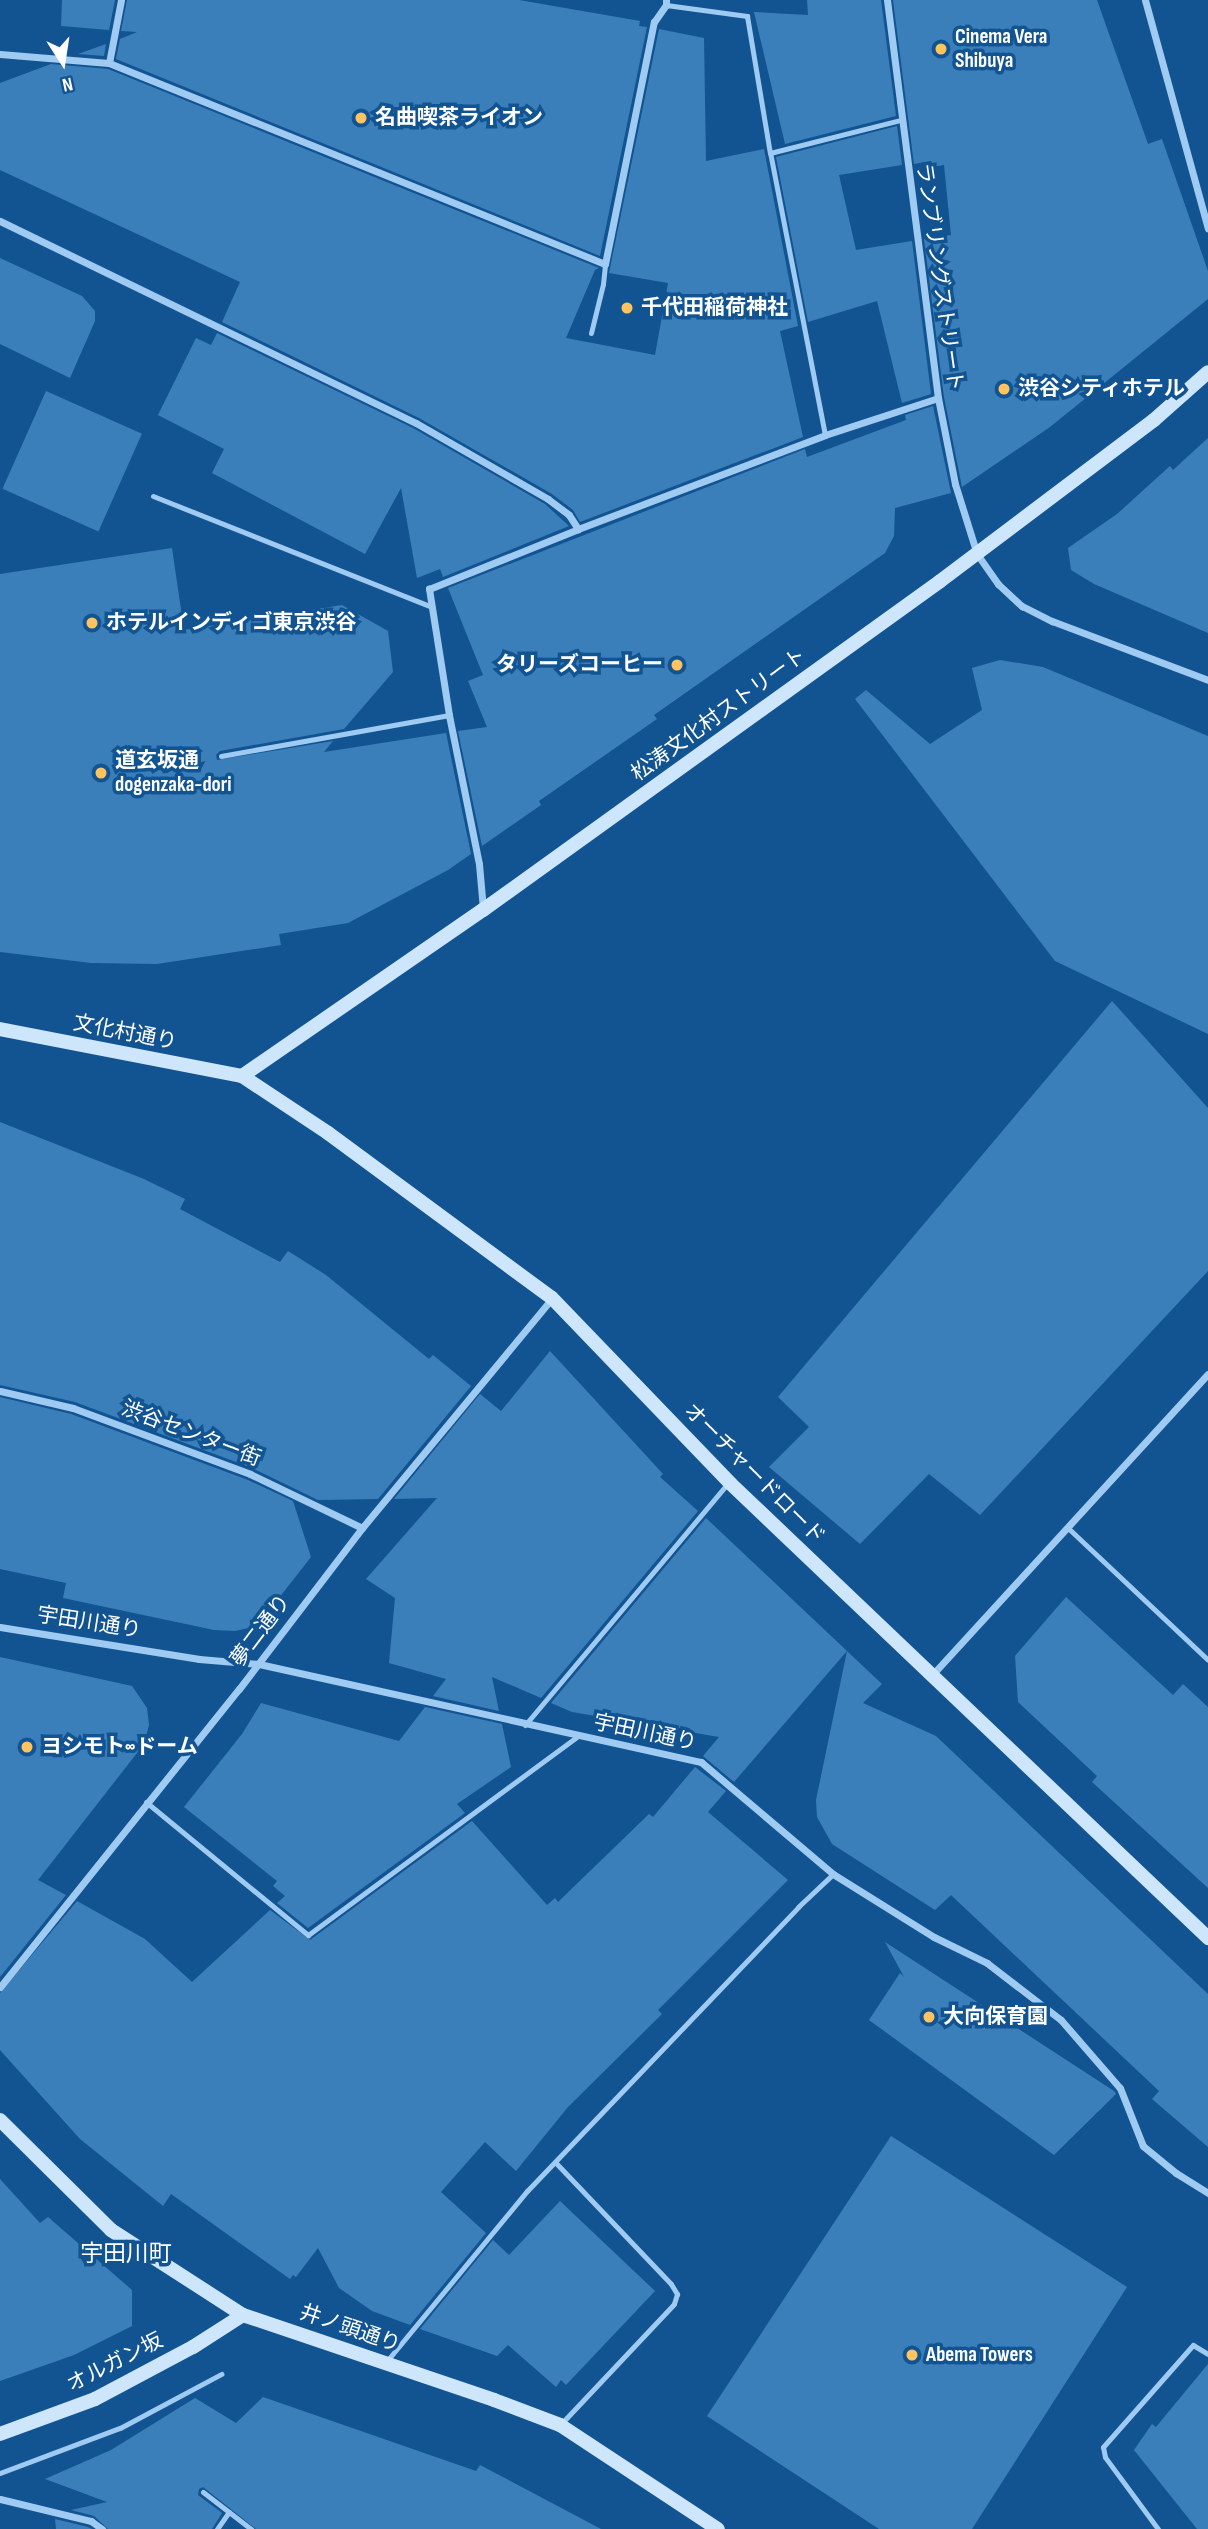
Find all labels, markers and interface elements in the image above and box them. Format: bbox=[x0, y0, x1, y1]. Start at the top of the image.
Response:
place label: Cinema Vera Shibuya bbox=[955, 24, 1047, 74]
north arrow bbox=[28, 28, 98, 98]
marker: Cinema Vera Shibuya bbox=[933, 41, 949, 57]
text: N bbox=[60, 72, 75, 96]
place label: 名曲喫茶ライオン bbox=[375, 105, 543, 131]
marker: 名曲喫茶ライオン bbox=[353, 110, 369, 126]
street label: ランブリングストリート bbox=[910, 161, 968, 393]
place label: 千代田稲荷神社 bbox=[641, 295, 788, 321]
marker: 千代田稲荷神社 bbox=[619, 300, 635, 316]
place label: 渋谷シティホテル bbox=[1018, 376, 1186, 402]
marker: 渋谷シティホテル bbox=[996, 381, 1012, 397]
place label: ホテルインディゴ東京渋谷 bbox=[106, 610, 358, 636]
marker: ホテルインディゴ東京渋谷 bbox=[84, 615, 100, 631]
street label: 松涛文化村ストリート bbox=[627, 643, 811, 787]
place label: タリーズコーヒー bbox=[495, 652, 663, 678]
marker: タリーズコーヒー bbox=[669, 657, 685, 673]
place label: 道玄坂通 dogenzaka-dori bbox=[115, 748, 231, 798]
marker: 道玄坂通 dogenzaka-dori bbox=[93, 765, 109, 781]
street label: 文化村通り bbox=[71, 1011, 179, 1055]
street label: 渋谷センター街 bbox=[118, 1396, 264, 1472]
street label: オーチャードロード bbox=[678, 1398, 830, 1550]
street label: 夢二通り bbox=[226, 1590, 296, 1672]
street label: 宇田川通り bbox=[35, 1602, 143, 1644]
street label: 宇田川通り bbox=[591, 1710, 699, 1756]
place label: ヨシモト∞ドーム bbox=[41, 1734, 198, 1760]
marker: ヨシモト∞ドーム bbox=[19, 1739, 35, 1755]
place label: 大向保育園 bbox=[943, 2004, 1048, 2030]
marker: 大向保育園 bbox=[921, 2009, 937, 2025]
district label: 宇田川町 bbox=[80, 2240, 172, 2268]
street label: 井ノ頭通り bbox=[296, 2300, 404, 2358]
street label: オルガン坂 bbox=[63, 2328, 167, 2398]
place label: Abema Towers bbox=[926, 2342, 1033, 2368]
marker: Abema Towers bbox=[904, 2347, 920, 2363]

